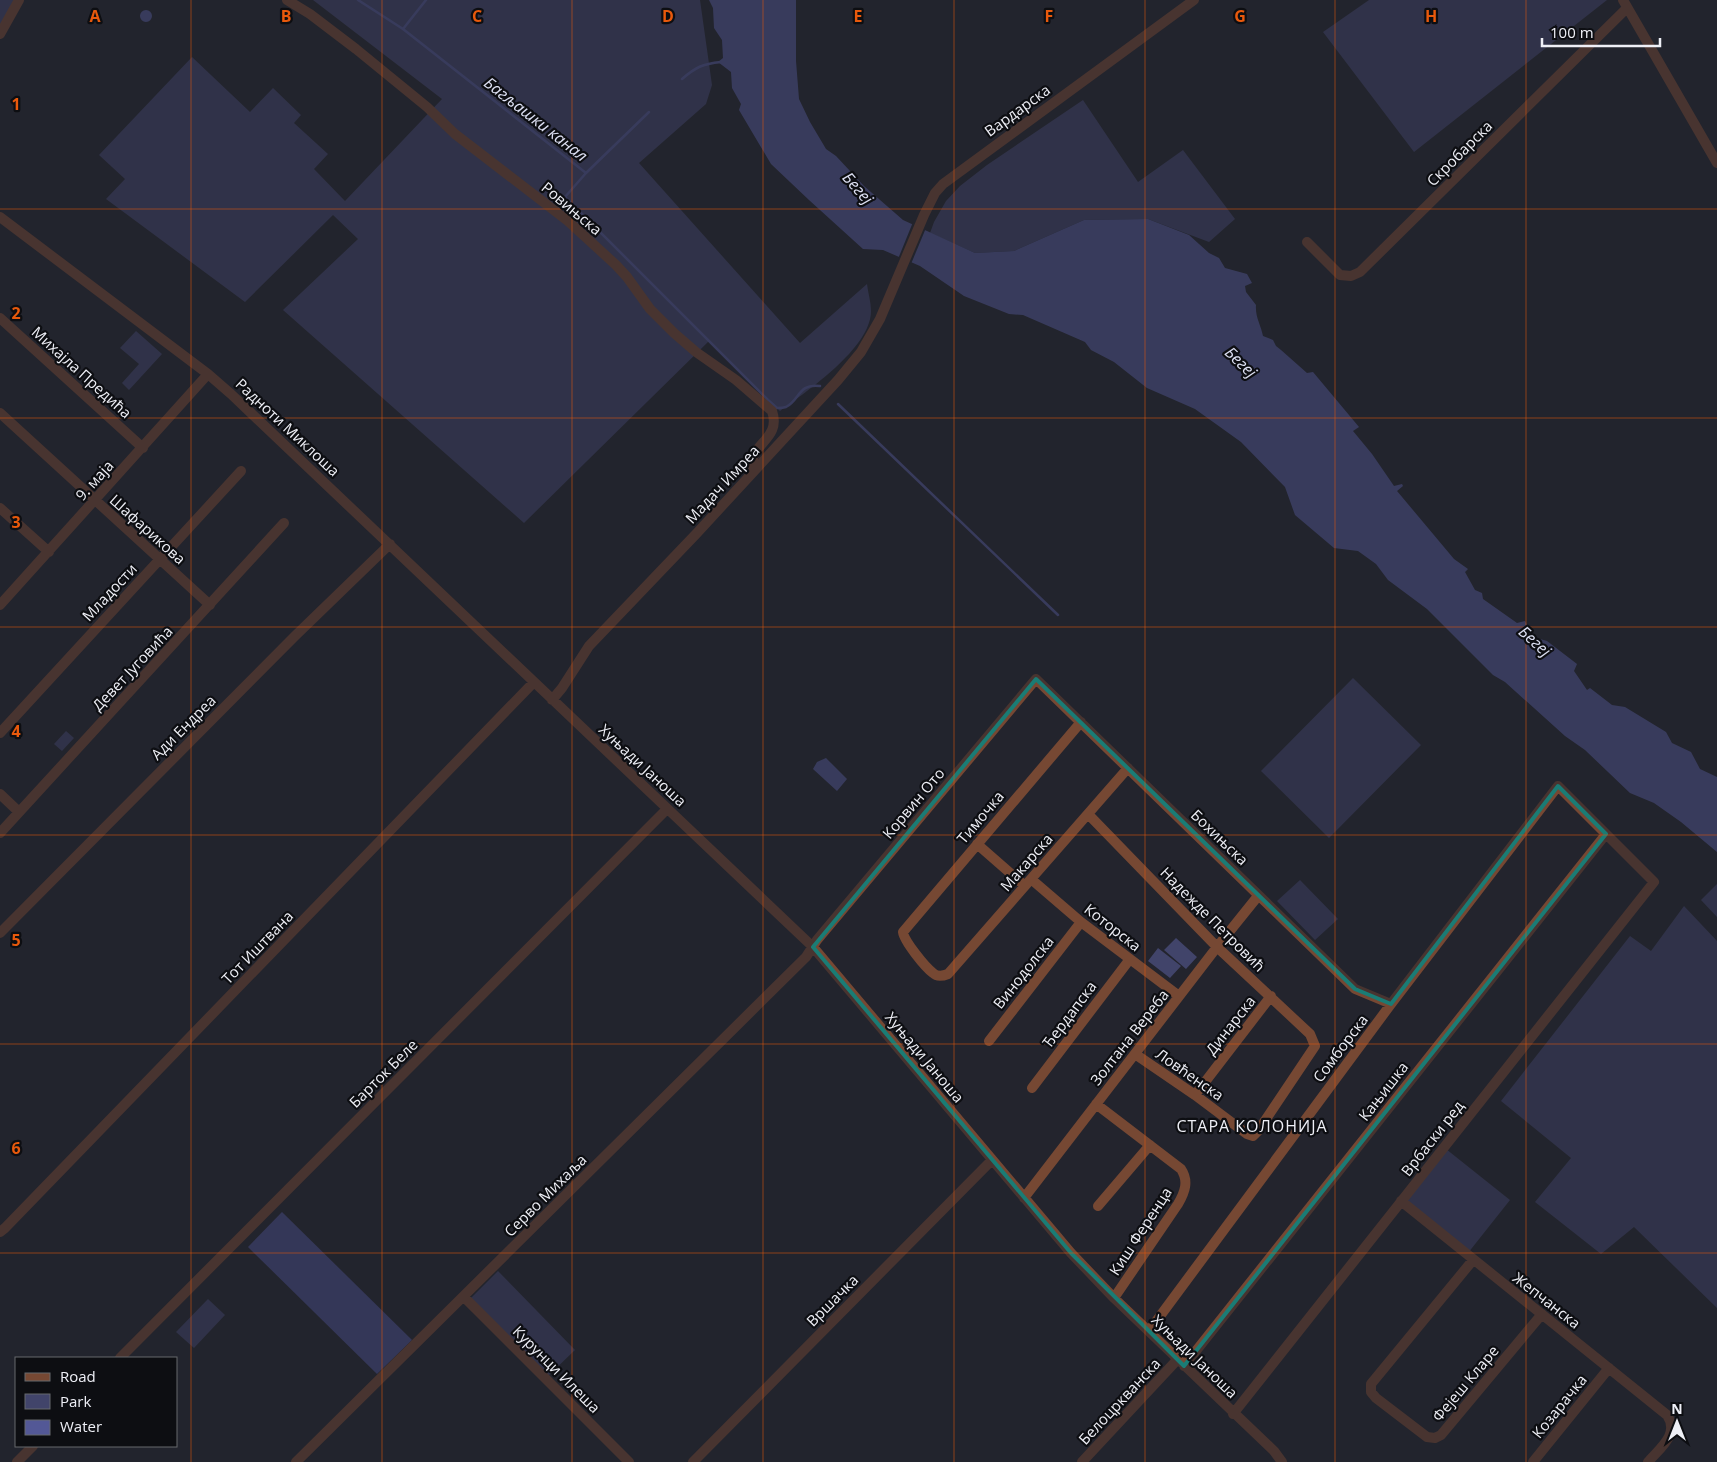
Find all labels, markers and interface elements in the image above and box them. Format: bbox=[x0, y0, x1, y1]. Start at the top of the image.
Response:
text: A bbox=[89, 5, 101, 27]
text: B bbox=[281, 5, 291, 27]
text: C bbox=[472, 5, 482, 27]
text: D bbox=[662, 5, 674, 27]
text: E bbox=[854, 5, 863, 27]
text: F bbox=[1045, 5, 1053, 27]
text: G bbox=[1234, 5, 1246, 27]
text: H bbox=[1425, 5, 1437, 27]
scale bar bbox=[1542, 15, 1660, 47]
text: 100 m bbox=[1550, 22, 1594, 42]
water label: Багљашки канал bbox=[480, 72, 593, 167]
street label: Вардарска bbox=[980, 79, 1054, 141]
text: 1 bbox=[11, 93, 21, 115]
street label: Скробарска bbox=[1422, 116, 1496, 190]
water label: Бегеј bbox=[838, 167, 879, 210]
street label: Ровињска bbox=[538, 177, 606, 239]
text: 2 bbox=[11, 302, 21, 324]
street label: Михајла Предића bbox=[28, 322, 136, 422]
water label: Бегеј bbox=[1220, 341, 1262, 383]
street label: Радноти Миклоша bbox=[232, 374, 344, 480]
street label: Мадач Имреа bbox=[681, 441, 763, 527]
street label: 9. маја bbox=[71, 456, 117, 504]
street label: Шафарикова bbox=[106, 490, 190, 568]
text: 3 bbox=[11, 511, 21, 533]
street label: Младости bbox=[77, 559, 141, 625]
street label: Девет Југовића bbox=[87, 621, 177, 715]
water label: Бегеј bbox=[1514, 621, 1557, 662]
street label: Ади Ендреа bbox=[146, 690, 220, 764]
street label: Хуњади Јаноша bbox=[595, 719, 691, 811]
text: 4 bbox=[11, 720, 21, 742]
street label: Корвин Ото bbox=[877, 763, 949, 843]
street label: Тимочка bbox=[952, 786, 1008, 848]
street label: Бохињска bbox=[1187, 805, 1253, 869]
street label: Макарска bbox=[995, 829, 1057, 895]
street label: Надежде Петровић bbox=[1156, 862, 1270, 976]
street label: Которска bbox=[1081, 899, 1145, 955]
street label: Тот Иштвана bbox=[217, 906, 297, 988]
text: 5 bbox=[11, 929, 21, 951]
street label: Винодолска bbox=[988, 931, 1058, 1013]
street label: Ђердапска bbox=[1038, 977, 1100, 1051]
street label: Золтана Вереба bbox=[1085, 985, 1173, 1089]
street label: Динарска bbox=[1201, 991, 1259, 1059]
street label: Хуњади Јаноша bbox=[881, 1007, 969, 1107]
street label: Сомборска bbox=[1308, 1010, 1372, 1086]
street label: Барток Беле bbox=[344, 1034, 422, 1112]
street label: Ловћенска bbox=[1152, 1043, 1228, 1105]
street label: Кањишка bbox=[1354, 1057, 1412, 1125]
street label: Врбаски ред bbox=[1396, 1096, 1468, 1180]
district label: СТАРА КОЛОНИЈА bbox=[1176, 1115, 1328, 1137]
text: 6 bbox=[11, 1137, 21, 1159]
street label: Серво Михаља bbox=[499, 1149, 591, 1241]
street label: Киш Ференца bbox=[1104, 1183, 1176, 1279]
street label: Жепчанска bbox=[1509, 1267, 1585, 1333]
street label: Вршачка bbox=[802, 1270, 862, 1330]
street label: Хуњади Јаноша bbox=[1148, 1310, 1242, 1402]
street label: Курунци Илеша bbox=[509, 1321, 605, 1417]
street label: Фејеш Кларе bbox=[1427, 1341, 1503, 1425]
street label: Белоцркванска bbox=[1074, 1354, 1164, 1448]
legend bbox=[15, 1357, 178, 1447]
text: Road bbox=[60, 1366, 96, 1386]
street label: Козарачка bbox=[1527, 1370, 1591, 1442]
text: Park bbox=[60, 1391, 91, 1411]
north arrow bbox=[1652, 1397, 1702, 1447]
text: N bbox=[1671, 1399, 1683, 1418]
text: Water bbox=[60, 1416, 102, 1436]

